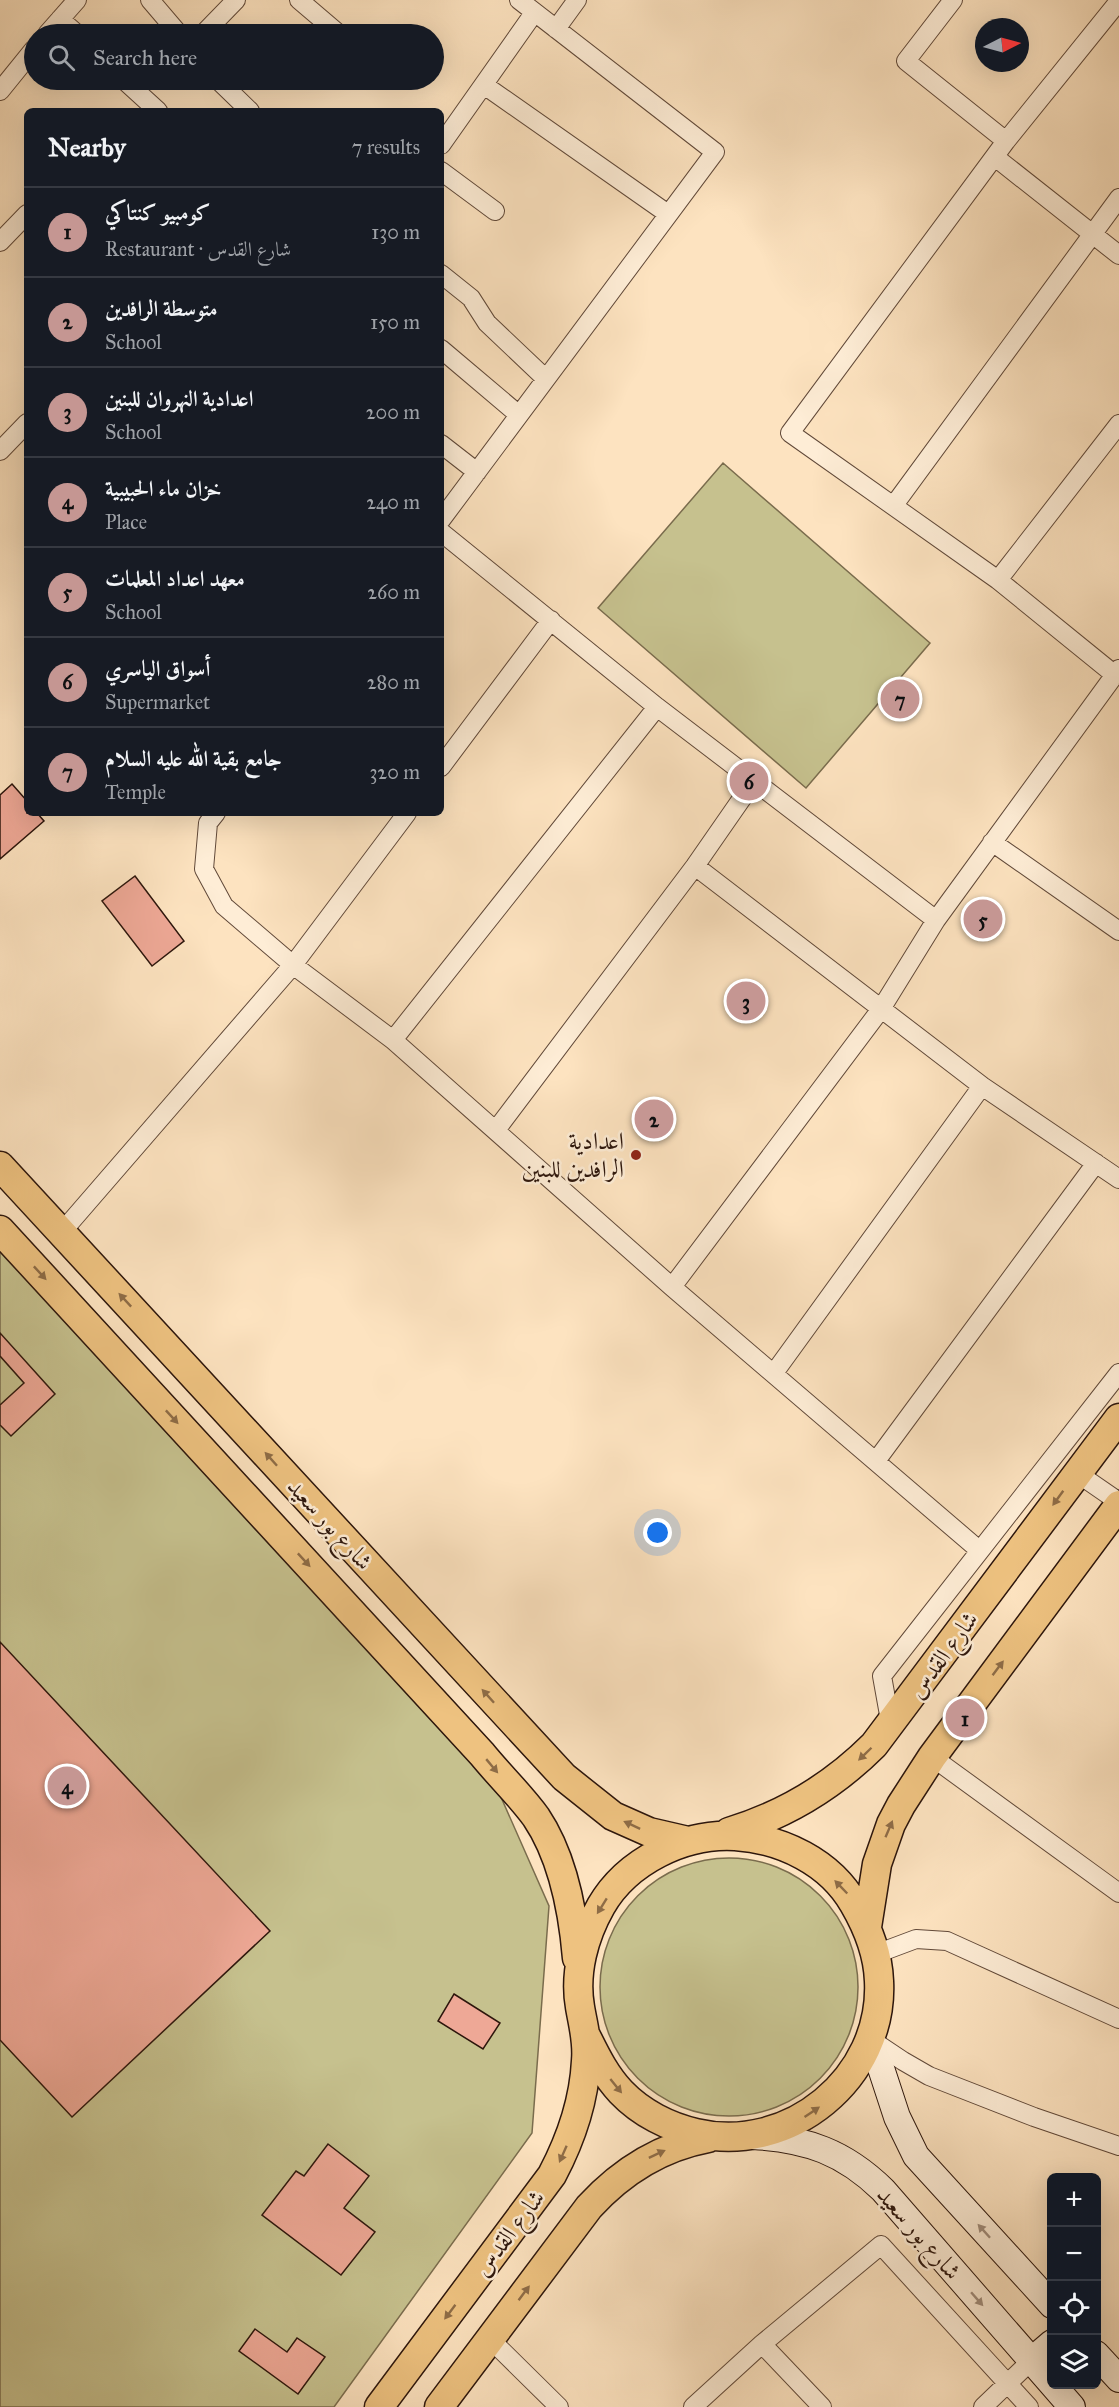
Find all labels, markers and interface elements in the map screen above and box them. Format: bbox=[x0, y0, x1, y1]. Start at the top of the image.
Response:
north arrow bbox=[975, 18, 1029, 72]
search box bbox=[24, 24, 444, 90]
icon: search bbox=[45, 41, 78, 74]
text: Search here bbox=[93, 44, 197, 71]
text: Nearby bbox=[48, 131, 126, 163]
text: 7 results bbox=[352, 135, 420, 159]
text: كومبيو كنتاكي bbox=[105, 199, 211, 226]
text: 1 bbox=[64, 220, 71, 244]
text: 130 m bbox=[371, 220, 420, 244]
text: Restaurant · شارع القدس bbox=[105, 237, 291, 261]
text: متوسطة الرافدين bbox=[105, 295, 218, 322]
text: 2 bbox=[63, 310, 72, 334]
text: 150 m bbox=[370, 310, 420, 334]
text: School bbox=[105, 330, 162, 354]
text: اعدادية النهروان للبنين bbox=[105, 385, 253, 412]
text: 3 bbox=[64, 400, 72, 424]
text: 200 m bbox=[366, 400, 420, 424]
text: School bbox=[105, 420, 162, 444]
text: خزان ماء الحبيبية bbox=[105, 475, 222, 502]
text: 4 bbox=[62, 490, 73, 514]
text: 240 m bbox=[366, 490, 420, 514]
text: Place bbox=[105, 510, 147, 534]
text: معهد اعداد المعلمات bbox=[105, 565, 245, 592]
text: 5 bbox=[63, 580, 72, 604]
text: 260 m bbox=[367, 580, 420, 604]
text: School bbox=[105, 600, 162, 624]
text: أسواق الياسري bbox=[105, 655, 210, 682]
text: 6 bbox=[62, 670, 73, 694]
text: 280 m bbox=[367, 670, 420, 694]
pin: 7 bbox=[880, 676, 920, 722]
text: Supermarket bbox=[105, 690, 210, 714]
text: جامع بقية الله عليه السلام bbox=[105, 745, 282, 772]
pin: 6 bbox=[730, 758, 768, 804]
text: 7 bbox=[62, 760, 73, 784]
text: 320 m bbox=[369, 760, 420, 784]
text: Temple bbox=[105, 780, 166, 804]
pin: 5 bbox=[964, 896, 1002, 942]
pin: 3 bbox=[726, 978, 766, 1024]
pin: 2 bbox=[634, 1096, 674, 1142]
place label: اعدادية الرافدين للبنين bbox=[522, 1126, 624, 1184]
marker: اعدادية الرافدين للبنين bbox=[629, 1148, 643, 1162]
one-way arrow bbox=[33, 1266, 47, 1281]
one-way arrow bbox=[119, 1293, 132, 1308]
one-way arrow bbox=[165, 1409, 179, 1424]
one-way arrow bbox=[265, 1452, 278, 1467]
street label: شارع بور سعيد bbox=[277, 1472, 379, 1580]
one-way arrow bbox=[1053, 1491, 1065, 1506]
your location bbox=[643, 1518, 672, 1547]
one-way arrow bbox=[297, 1552, 310, 1567]
street label: شارع القدس bbox=[901, 1606, 989, 1707]
one-way arrow bbox=[992, 1661, 1004, 1677]
one-way arrow bbox=[482, 1689, 495, 1704]
pin: 1 bbox=[946, 1696, 984, 1740]
one-way arrow bbox=[858, 1747, 872, 1761]
one-way arrow bbox=[485, 1758, 498, 1773]
pin: 4 bbox=[48, 1764, 86, 1808]
one-way arrow bbox=[624, 1820, 641, 1829]
one-way arrow bbox=[885, 1821, 894, 1838]
one-way arrow bbox=[834, 1880, 848, 1894]
one-way arrow bbox=[597, 1898, 608, 1915]
one-way arrow bbox=[610, 2078, 623, 2094]
one-way arrow bbox=[803, 2106, 820, 2117]
one-way arrow bbox=[558, 2145, 567, 2162]
one-way arrow bbox=[649, 2149, 667, 2159]
map controls bbox=[1047, 2173, 1101, 2389]
button: + bbox=[1047, 2173, 1101, 2227]
street label: شارع بور سعيد bbox=[867, 2180, 968, 2289]
street label: شارع القدس bbox=[467, 2184, 555, 2285]
one-way arrow bbox=[977, 2223, 991, 2238]
button: − bbox=[1047, 2227, 1101, 2281]
button: locate bbox=[1047, 2281, 1101, 2335]
one-way arrow bbox=[518, 2285, 530, 2301]
one-way arrow bbox=[971, 2291, 984, 2307]
one-way arrow bbox=[444, 2304, 456, 2320]
button: layers bbox=[1047, 2335, 1101, 2389]

